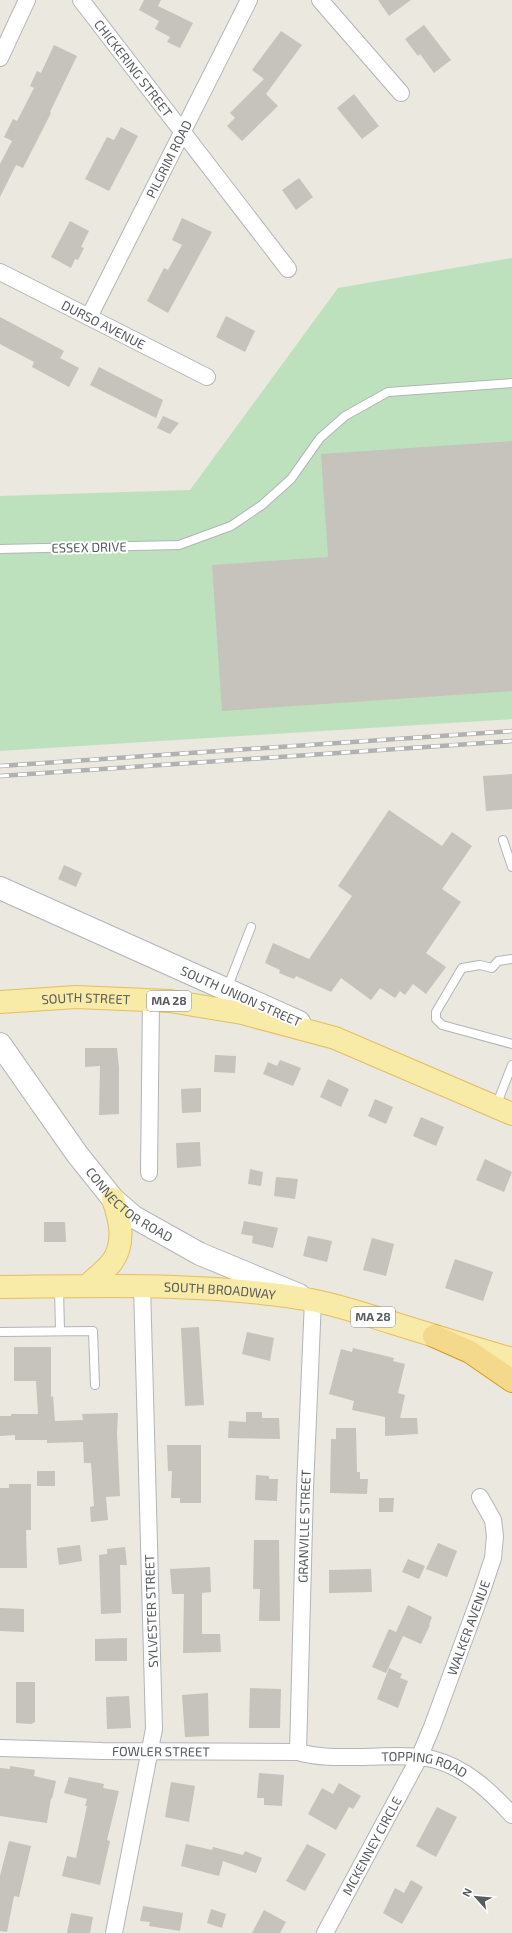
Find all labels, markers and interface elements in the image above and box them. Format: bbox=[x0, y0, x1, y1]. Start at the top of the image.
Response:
street label: CHICKERING STREET bbox=[91, 16, 176, 120]
street label: PILGRIM ROAD bbox=[142, 117, 195, 200]
street label: DURSO AVENUE bbox=[59, 297, 148, 352]
street label: ESSEX DRIVE bbox=[51, 538, 127, 556]
street label: SOUTH UNION STREET bbox=[178, 962, 304, 1030]
street label: SOUTH STREET bbox=[41, 989, 131, 1007]
road number: MA 28 bbox=[147, 991, 191, 1011]
street label: CONNECTOR ROAD bbox=[83, 1164, 176, 1245]
street label: SOUTH BROADWAY bbox=[164, 1279, 277, 1303]
road number: MA 28 bbox=[351, 1307, 395, 1327]
street label: GRANVILLE STREET bbox=[294, 1469, 314, 1583]
street label: SYLVESTER STREET bbox=[141, 1554, 161, 1668]
street label: WALKER AVENUE bbox=[444, 1578, 493, 1678]
street label: FOWLER STREET bbox=[112, 1743, 210, 1760]
street label: TOPPING ROAD bbox=[381, 1748, 470, 1781]
street label: MCKENNEY CIRCLE bbox=[339, 1794, 405, 1898]
north arrow bbox=[456, 1877, 496, 1917]
text: N bbox=[459, 1886, 474, 1899]

